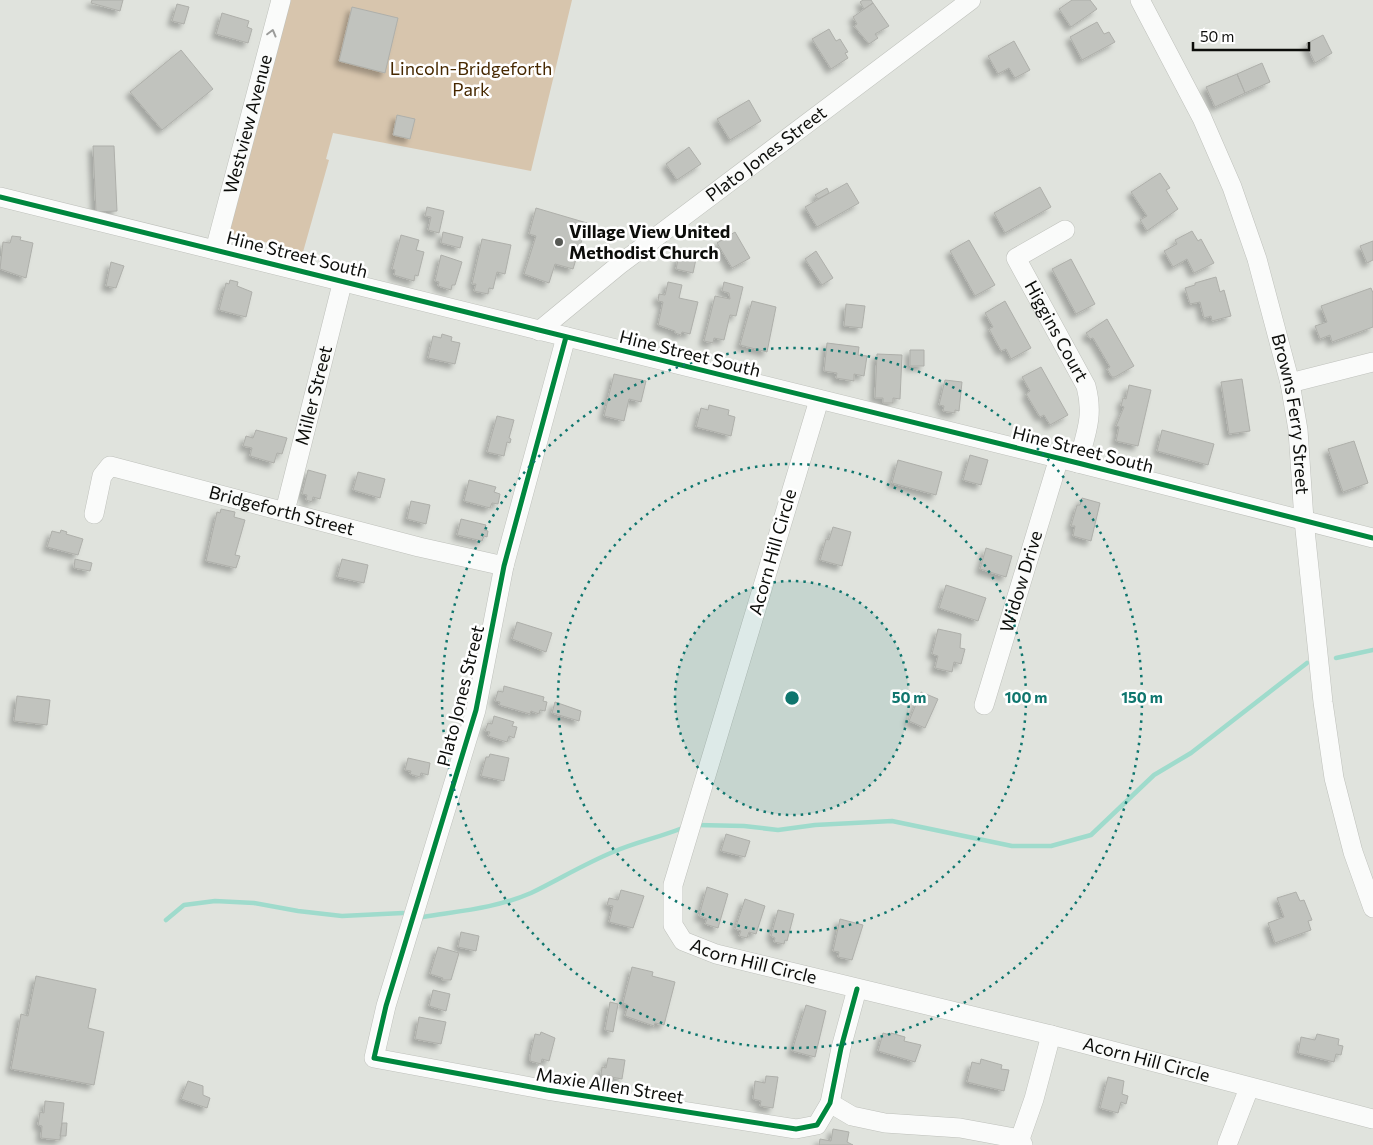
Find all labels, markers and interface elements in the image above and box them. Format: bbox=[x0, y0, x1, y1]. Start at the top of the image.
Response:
scale bar bbox=[1193, 20, 1309, 52]
text: 50 m bbox=[1200, 27, 1234, 45]
one-way arrow bbox=[266, 29, 277, 38]
street label: Westview Avenue bbox=[218, 52, 276, 196]
park label: Lincoln-Bridgeforth Park bbox=[390, 57, 552, 100]
street label: Plato Jones Street bbox=[701, 101, 830, 206]
place label: Village View United Methodist Church bbox=[569, 220, 730, 263]
street label: Hine Street South bbox=[224, 226, 370, 282]
marker: Village View United Methodist Church bbox=[553, 236, 565, 248]
street label: Higgins Court bbox=[1020, 276, 1094, 385]
street label: Hine Street South bbox=[617, 325, 763, 381]
street label: Browns Ferry Street bbox=[1267, 331, 1314, 495]
street label: Miller Street bbox=[290, 343, 336, 448]
street label: Hine Street South bbox=[1010, 421, 1156, 477]
street label: Bridgeforth Street bbox=[207, 480, 357, 540]
street label: Acorn Hill Circle bbox=[744, 486, 801, 617]
street label: Widow Drive bbox=[995, 528, 1046, 635]
street label: Plato Jones Street bbox=[432, 623, 488, 769]
text: 50 m bbox=[892, 688, 926, 706]
text: 100 m bbox=[1005, 688, 1047, 706]
text: 150 m bbox=[1121, 688, 1163, 706]
centre of rings bbox=[783, 689, 801, 707]
street label: Acorn Hill Circle bbox=[687, 933, 819, 988]
street label: Acorn Hill Circle bbox=[1081, 1032, 1212, 1086]
street label: Maxie Allen Street bbox=[535, 1062, 686, 1108]

